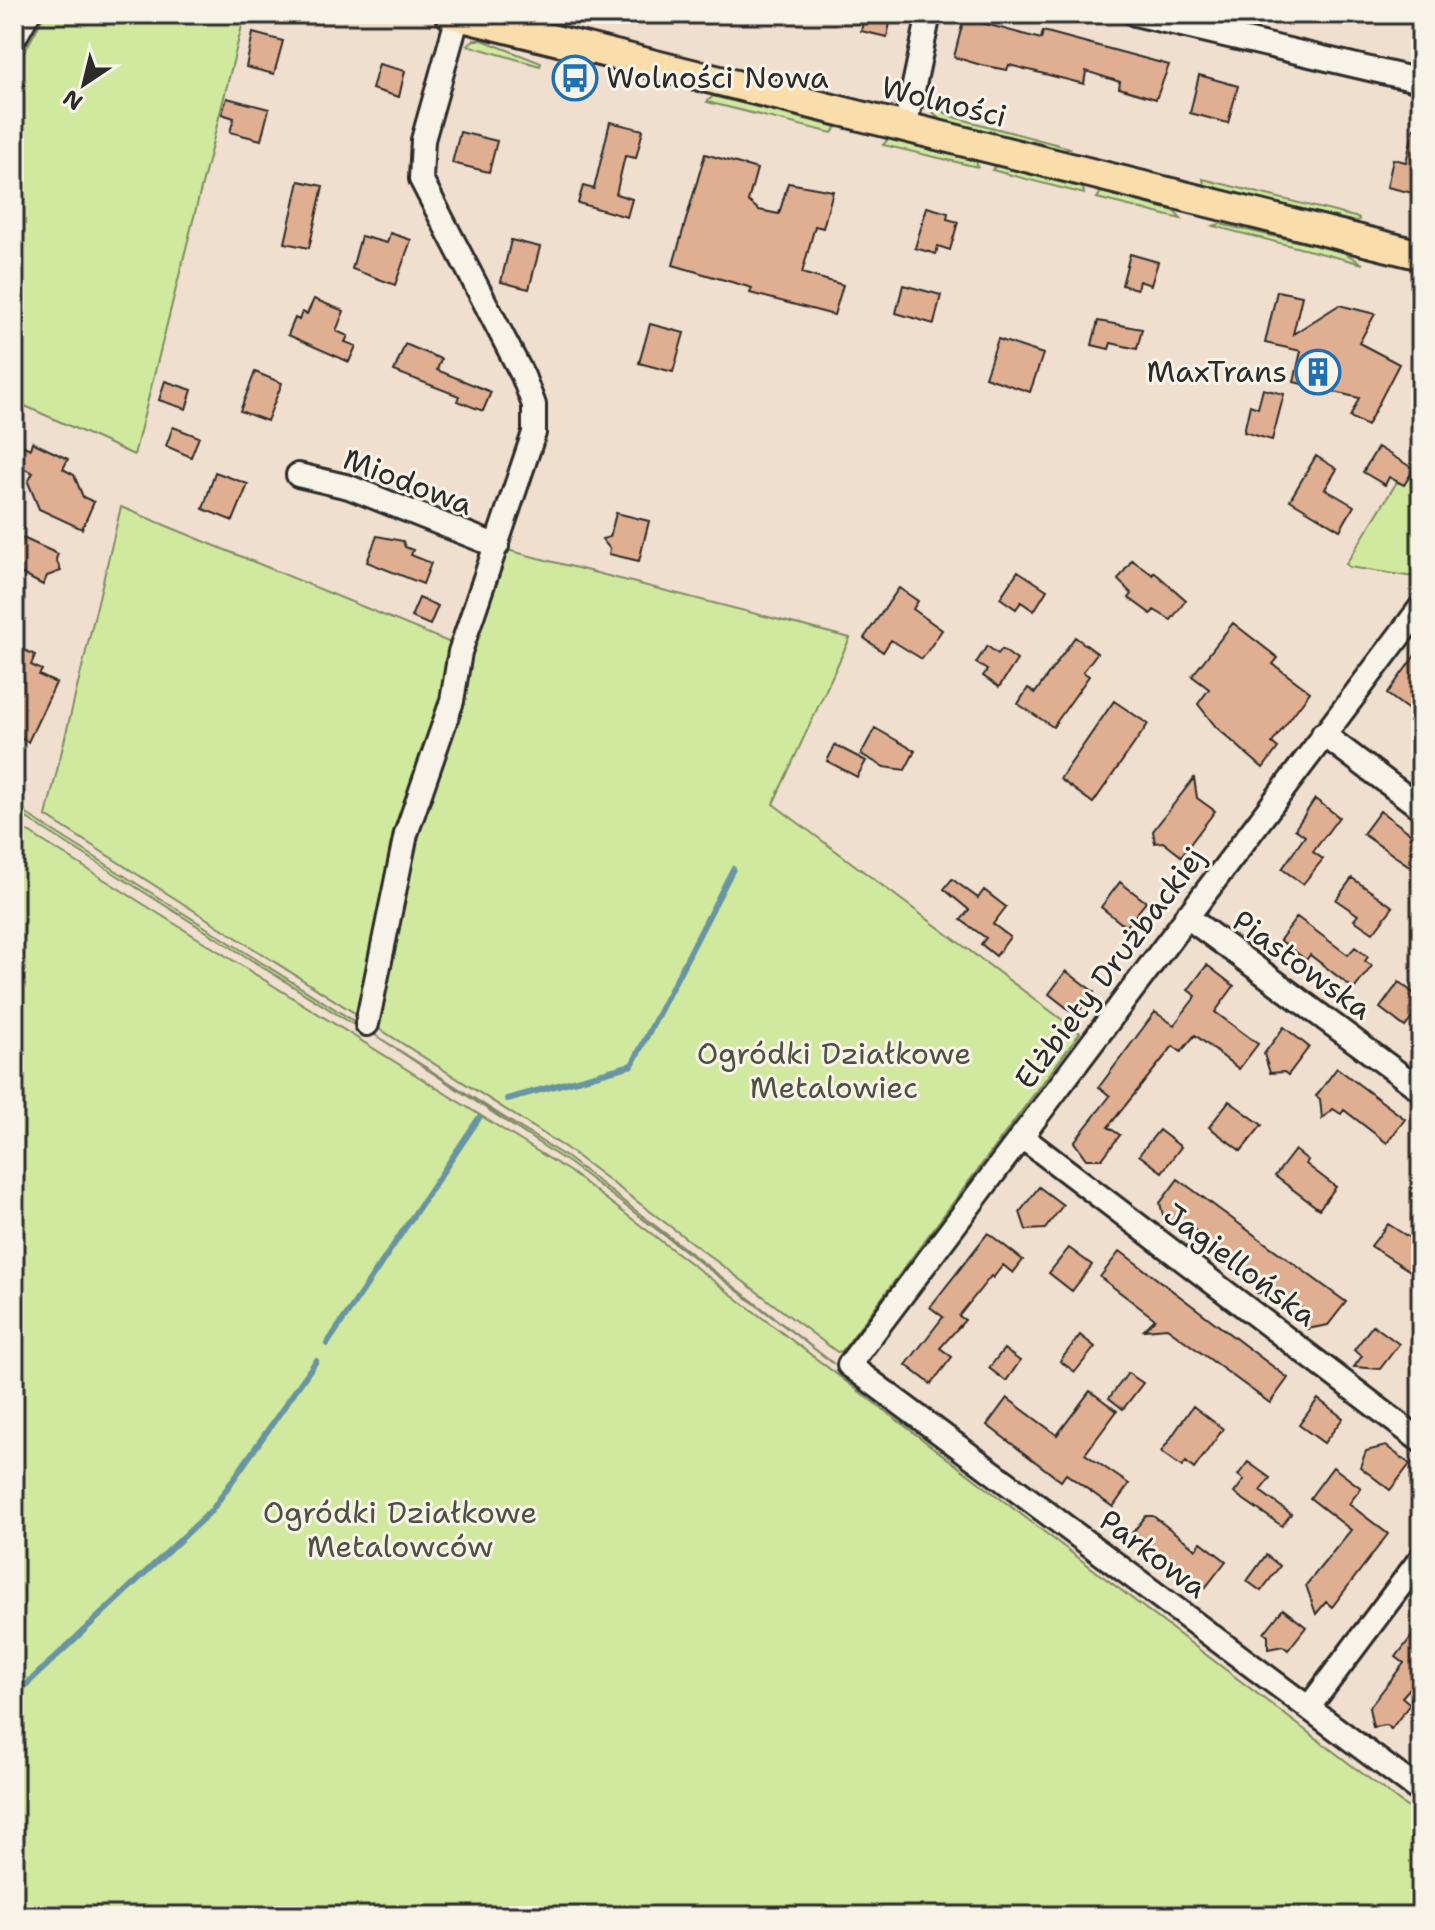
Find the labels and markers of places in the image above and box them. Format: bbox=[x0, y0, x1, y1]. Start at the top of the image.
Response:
bus stop icon: Wolności Nowa bbox=[551, 54, 599, 102]
place label: Wolności Nowa bbox=[606, 57, 829, 98]
building icon: MaxTrans bbox=[1294, 348, 1342, 396]
place label: MaxTrans bbox=[1147, 351, 1287, 392]

